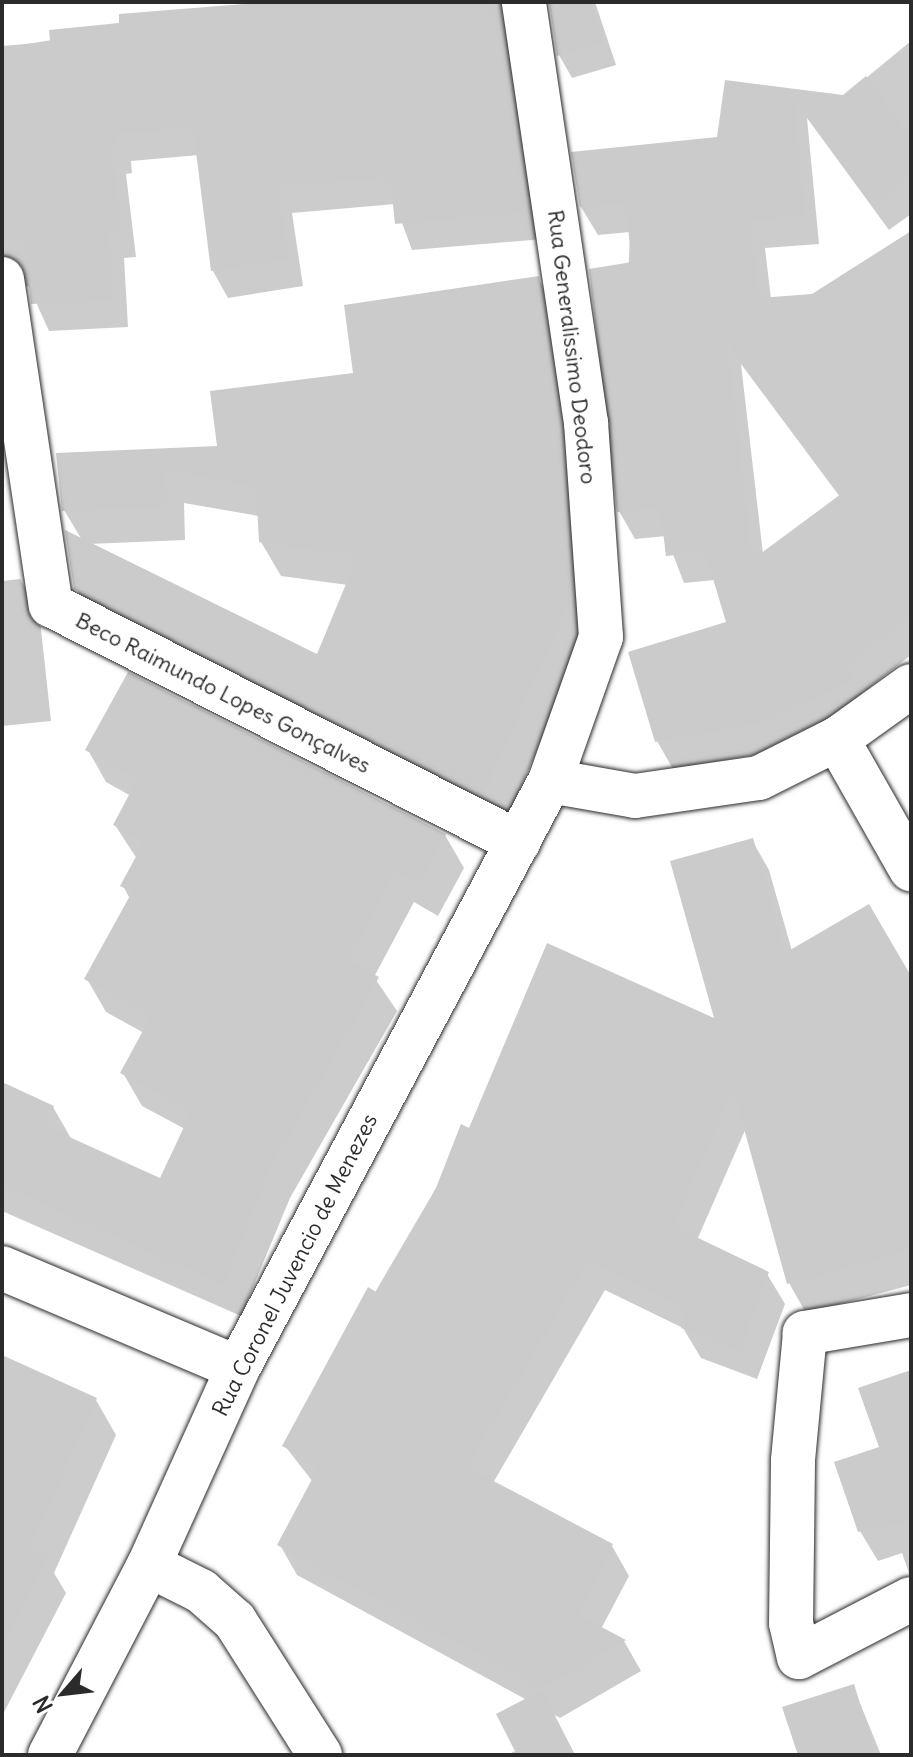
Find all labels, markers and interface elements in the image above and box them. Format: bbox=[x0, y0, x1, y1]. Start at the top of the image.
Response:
street label: Rua Generalissimo Deodoro bbox=[542, 208, 602, 486]
street label: Beco Raimundo Lopes Gonçalves bbox=[71, 607, 375, 779]
street label: Rua Coronel Juvencio de Menezes bbox=[207, 1109, 383, 1421]
north arrow bbox=[24, 1653, 104, 1733]
text: N bbox=[27, 1691, 59, 1718]

